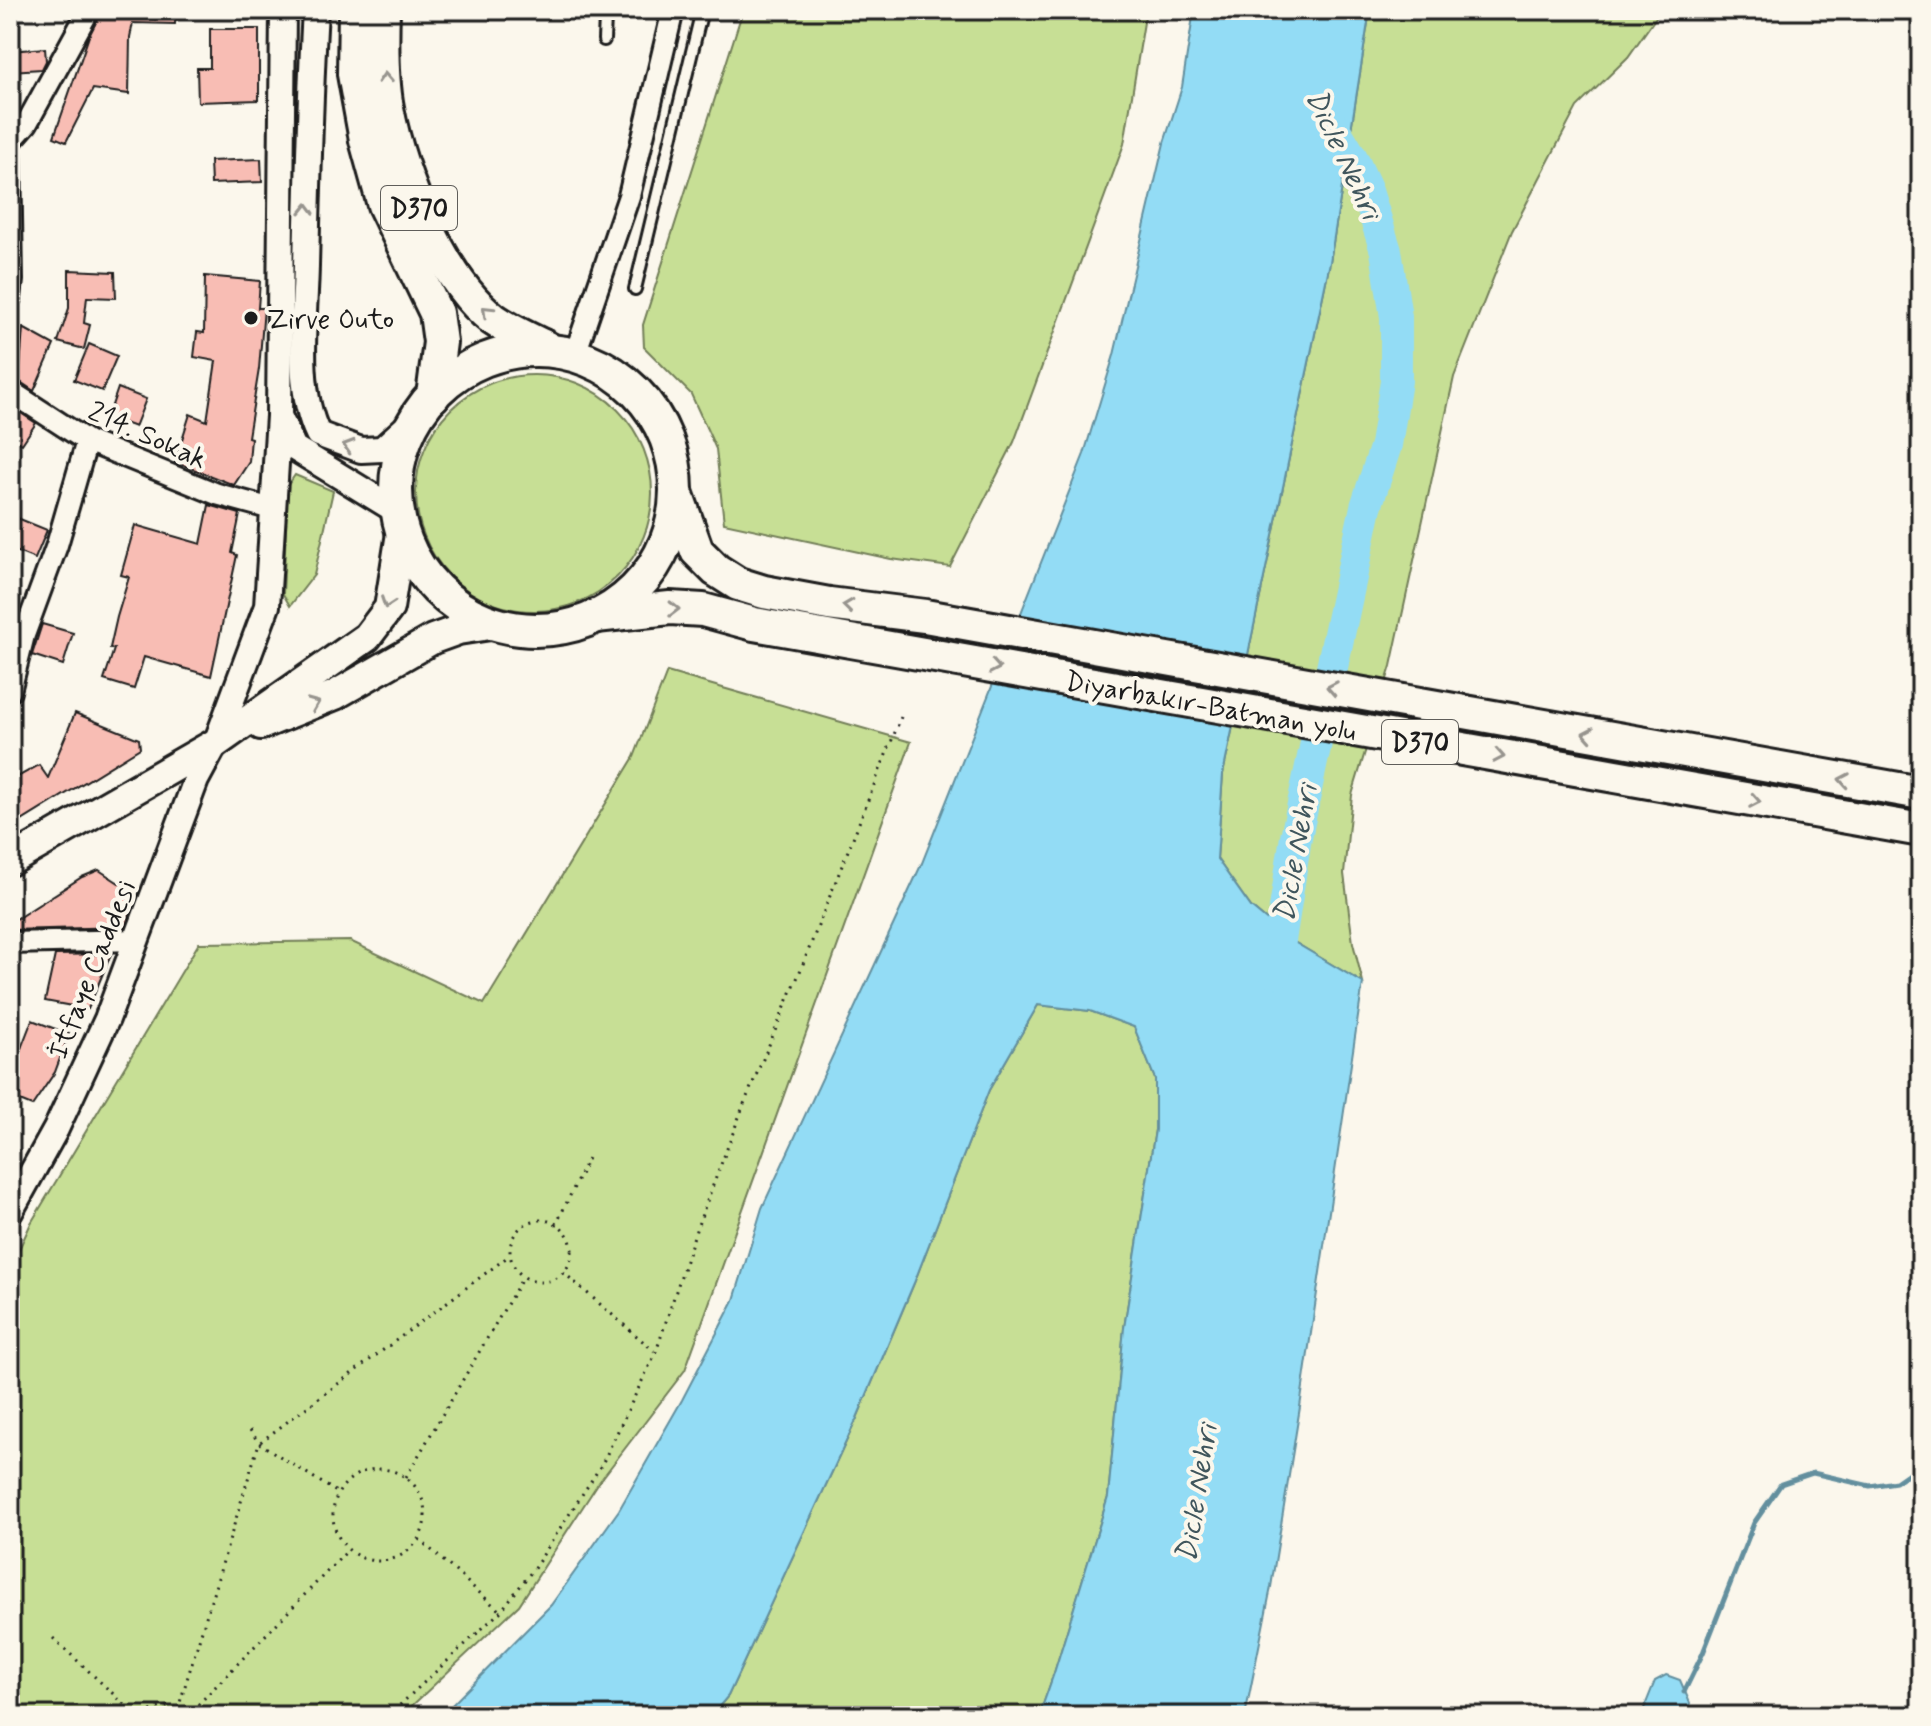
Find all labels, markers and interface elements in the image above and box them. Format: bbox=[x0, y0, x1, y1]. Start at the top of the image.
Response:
one-way arrow bbox=[377, 71, 394, 84]
water label: Dicle Nehri bbox=[1295, 83, 1391, 229]
road number: D370 bbox=[381, 186, 457, 230]
one-way arrow bbox=[298, 202, 316, 215]
place label: Zirve Outo bbox=[267, 302, 394, 339]
one-way arrow bbox=[482, 306, 496, 321]
marker: Zirve Outo bbox=[242, 309, 260, 327]
street label: 214. Sokak bbox=[82, 394, 212, 479]
one-way arrow bbox=[341, 439, 355, 455]
one-way arrow bbox=[381, 595, 397, 609]
one-way arrow bbox=[841, 598, 855, 615]
one-way arrow bbox=[668, 600, 681, 618]
one-way arrow bbox=[988, 657, 1002, 674]
street label: Diyarbakır-Batman yolu bbox=[1062, 664, 1359, 751]
one-way arrow bbox=[1325, 681, 1339, 698]
one-way arrow bbox=[306, 697, 320, 713]
road number: D370 bbox=[1382, 720, 1458, 764]
one-way arrow bbox=[1581, 727, 1595, 744]
one-way arrow bbox=[1492, 746, 1506, 763]
one-way arrow bbox=[1837, 772, 1851, 789]
water label: Dicle Nehri bbox=[1265, 778, 1328, 925]
one-way arrow bbox=[1748, 792, 1762, 809]
street label: İtfaye Caddesi bbox=[41, 875, 146, 1065]
water label: Dicle Nehri bbox=[1167, 1418, 1228, 1565]

